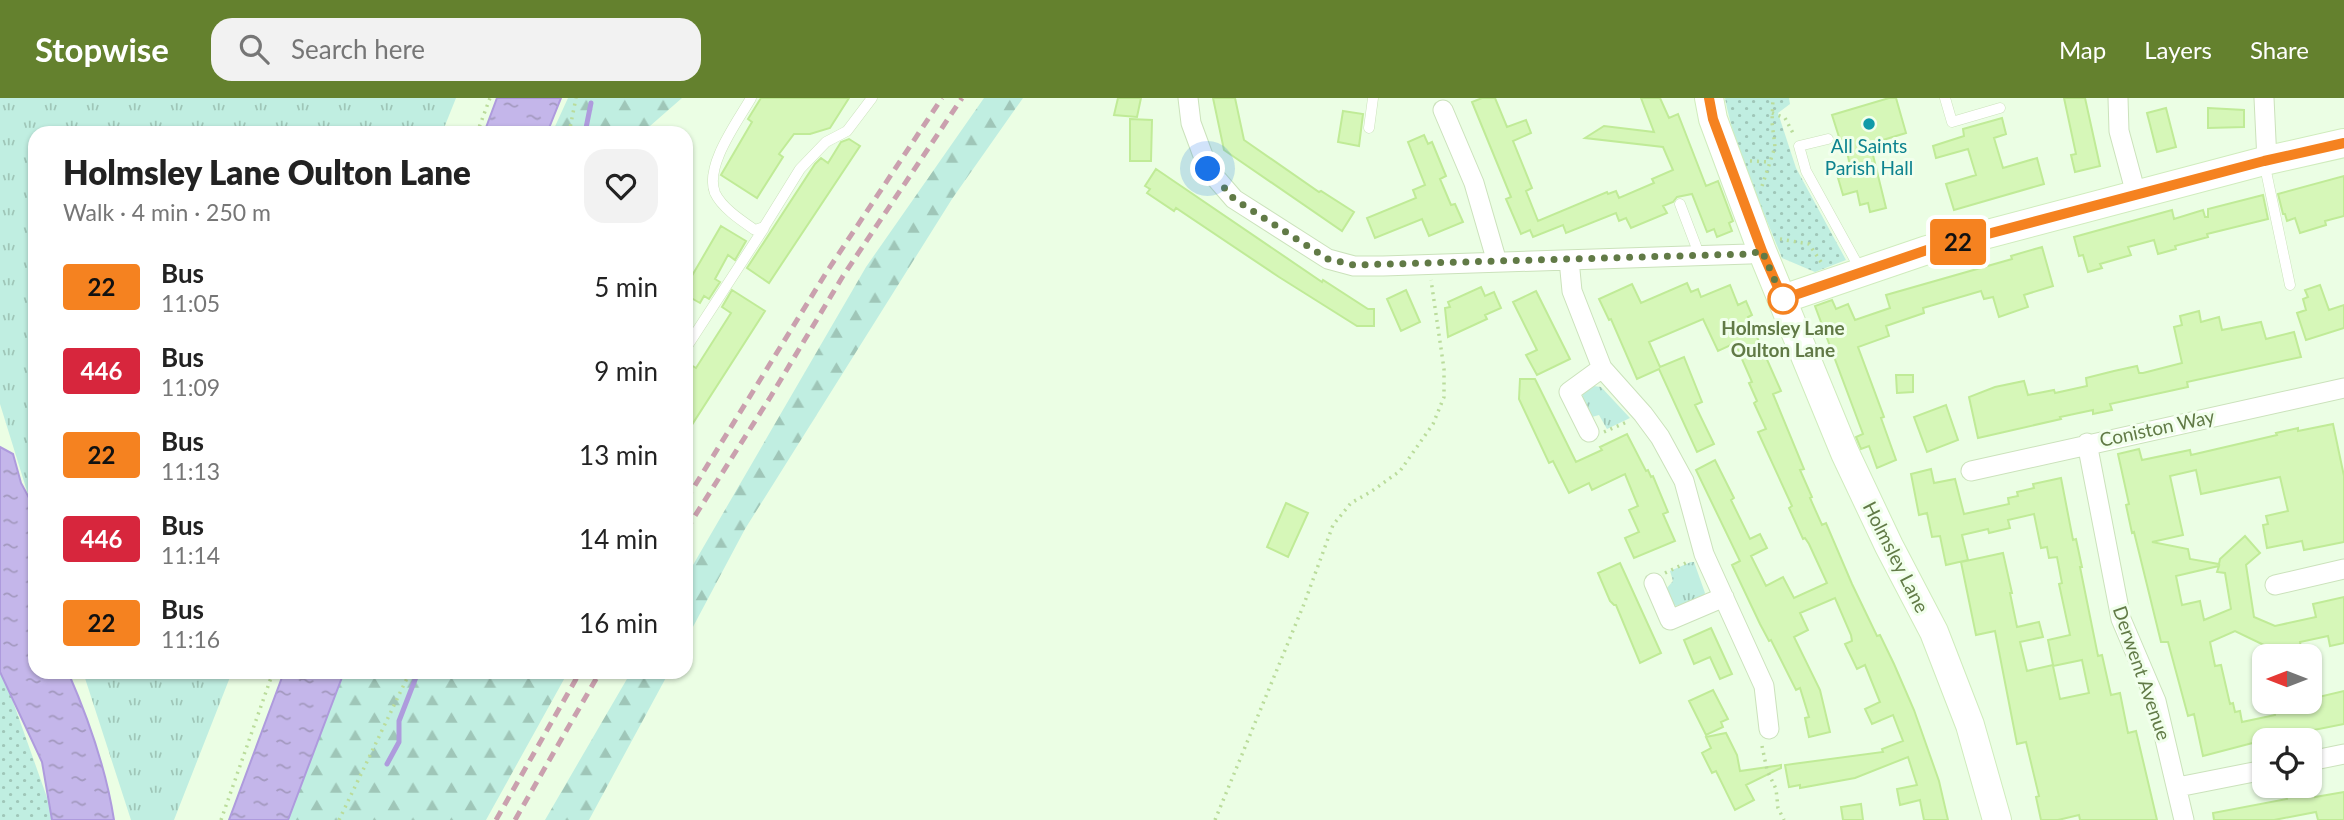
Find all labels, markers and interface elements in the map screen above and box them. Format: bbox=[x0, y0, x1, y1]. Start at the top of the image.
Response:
search box bbox=[211, 18, 701, 81]
text: Stopwise bbox=[35, 29, 169, 69]
icon: search bbox=[235, 30, 273, 68]
text: Search here bbox=[291, 33, 425, 65]
text: Map bbox=[2059, 35, 2106, 64]
text: Layers bbox=[2144, 35, 2212, 64]
text: Share bbox=[2250, 35, 2309, 64]
marker: All Saints Parish Hall bbox=[1861, 116, 1877, 132]
place label: All Saints Parish Hall bbox=[1825, 134, 1913, 179]
button: heart bbox=[584, 149, 658, 223]
your location bbox=[1190, 151, 1225, 186]
text: Holmsley Lane Oulton Lane bbox=[63, 152, 471, 192]
text: Walk · 4 min · 250 m bbox=[63, 198, 271, 226]
line badge: 22 bbox=[1926, 219, 1990, 265]
text: 22 bbox=[1944, 227, 1972, 256]
text: Bus bbox=[161, 257, 204, 289]
text: 5 min bbox=[594, 271, 658, 303]
text: 22 bbox=[88, 272, 115, 301]
marker: Holmsley Lane Oulton Lane bbox=[1768, 284, 1798, 314]
text: 11:05 bbox=[161, 289, 220, 317]
place label: Holmsley Lane Oulton Lane bbox=[1721, 316, 1845, 361]
text: Bus bbox=[161, 341, 204, 373]
text: 9 min bbox=[594, 355, 658, 387]
text: 446 bbox=[81, 356, 122, 385]
text: 11:09 bbox=[161, 373, 220, 401]
street label: Coniston Way bbox=[2097, 404, 2217, 451]
text: Bus bbox=[161, 425, 204, 457]
text: 13 min bbox=[579, 439, 658, 471]
text: 22 bbox=[88, 440, 115, 469]
text: 11:13 bbox=[161, 457, 220, 485]
street label: Holmsley Lane bbox=[1859, 497, 1934, 616]
text: Bus bbox=[161, 509, 204, 541]
text: 14 min bbox=[579, 523, 658, 555]
text: 446 bbox=[81, 524, 122, 553]
text: 11:14 bbox=[161, 541, 220, 569]
text: Bus bbox=[161, 593, 204, 625]
street label: Derwent Avenue bbox=[2109, 603, 2176, 743]
text: 16 min bbox=[579, 607, 658, 639]
text: 22 bbox=[88, 608, 115, 637]
text: 11:16 bbox=[161, 625, 220, 653]
north arrow bbox=[2252, 644, 2322, 714]
map controls bbox=[2252, 644, 2322, 798]
button: locate bbox=[2252, 728, 2322, 798]

